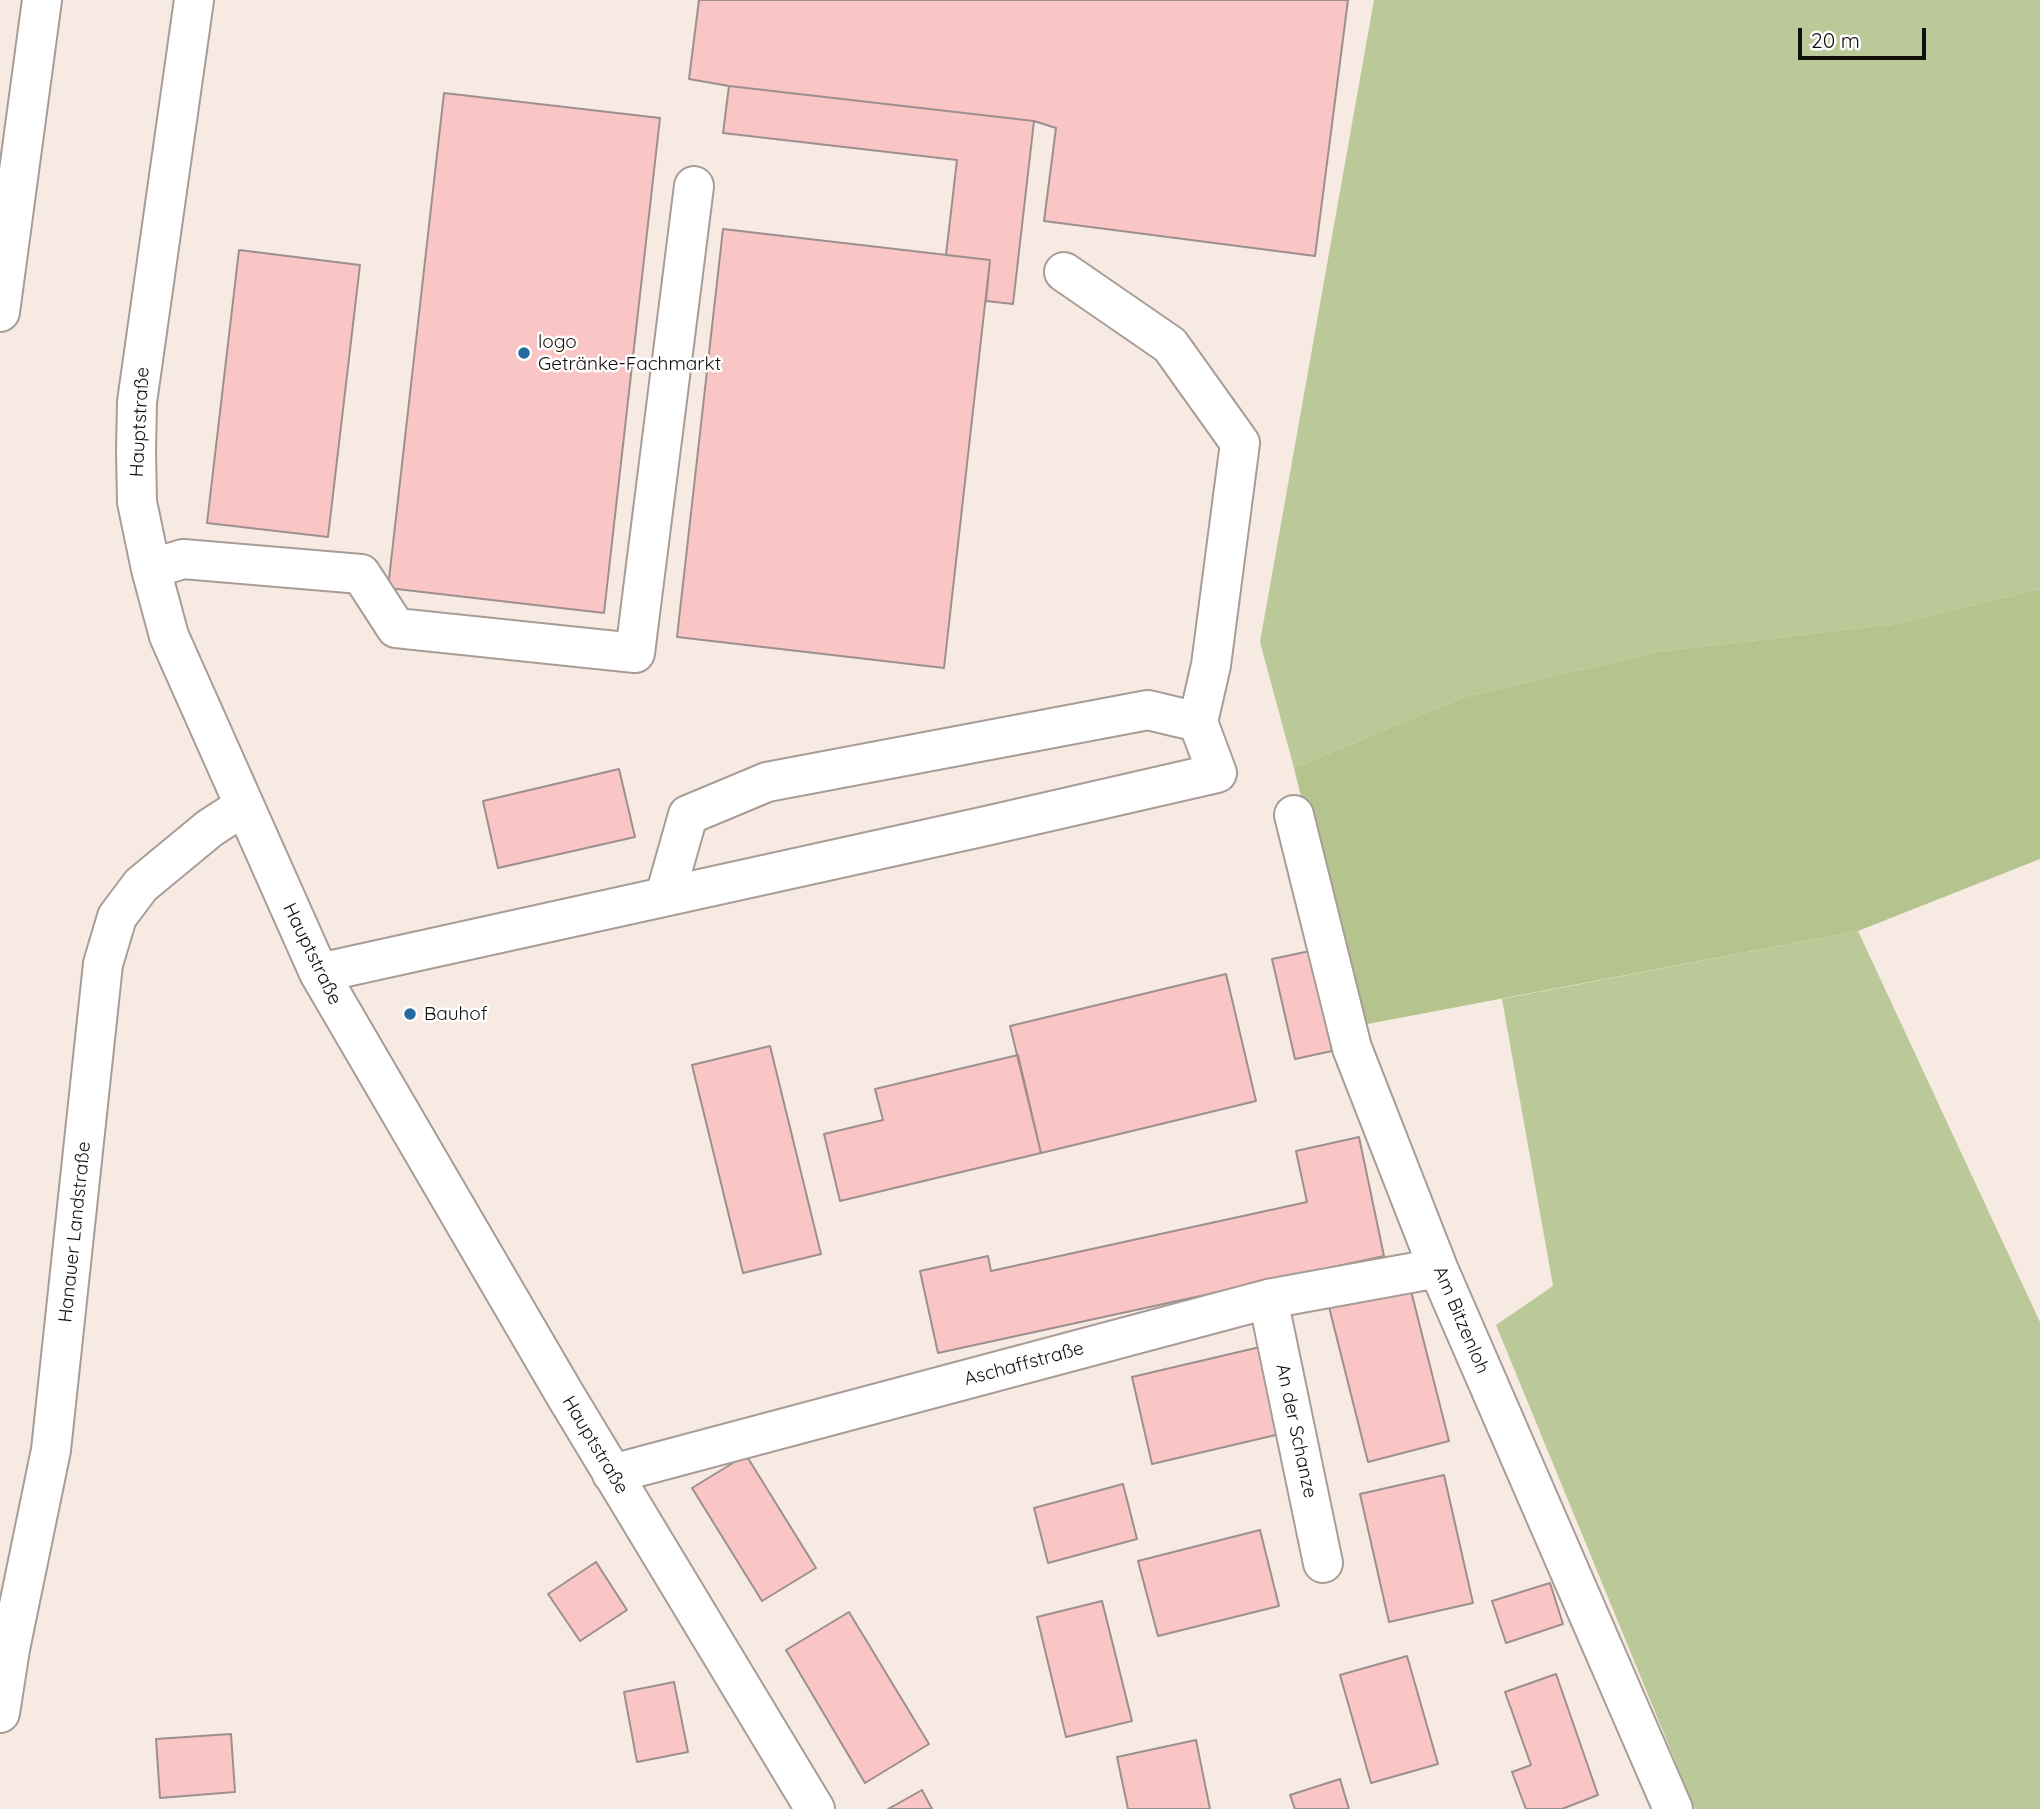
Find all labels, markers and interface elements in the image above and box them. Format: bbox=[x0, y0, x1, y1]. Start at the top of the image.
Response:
scale bar bbox=[1802, 14, 1930, 58]
text: 20 m bbox=[1811, 27, 1860, 53]
place label: logo Getränke-Fachmarkt bbox=[538, 331, 721, 375]
marker: logo Getränke-Fachmarkt bbox=[516, 345, 532, 361]
street label: Hauptstraße bbox=[126, 366, 154, 478]
street label: Hauptstraße bbox=[278, 899, 346, 1009]
place label: Bauhof bbox=[424, 1003, 488, 1025]
marker: Bauhof bbox=[402, 1006, 418, 1022]
street label: Hanauer Landstraße bbox=[54, 1140, 96, 1324]
street label: Am Bitzenloh bbox=[1428, 1263, 1494, 1377]
street label: Aschaffstraße bbox=[962, 1337, 1086, 1391]
street label: An der Schanze bbox=[1271, 1362, 1321, 1500]
street label: Hauptstraße bbox=[557, 1392, 633, 1498]

